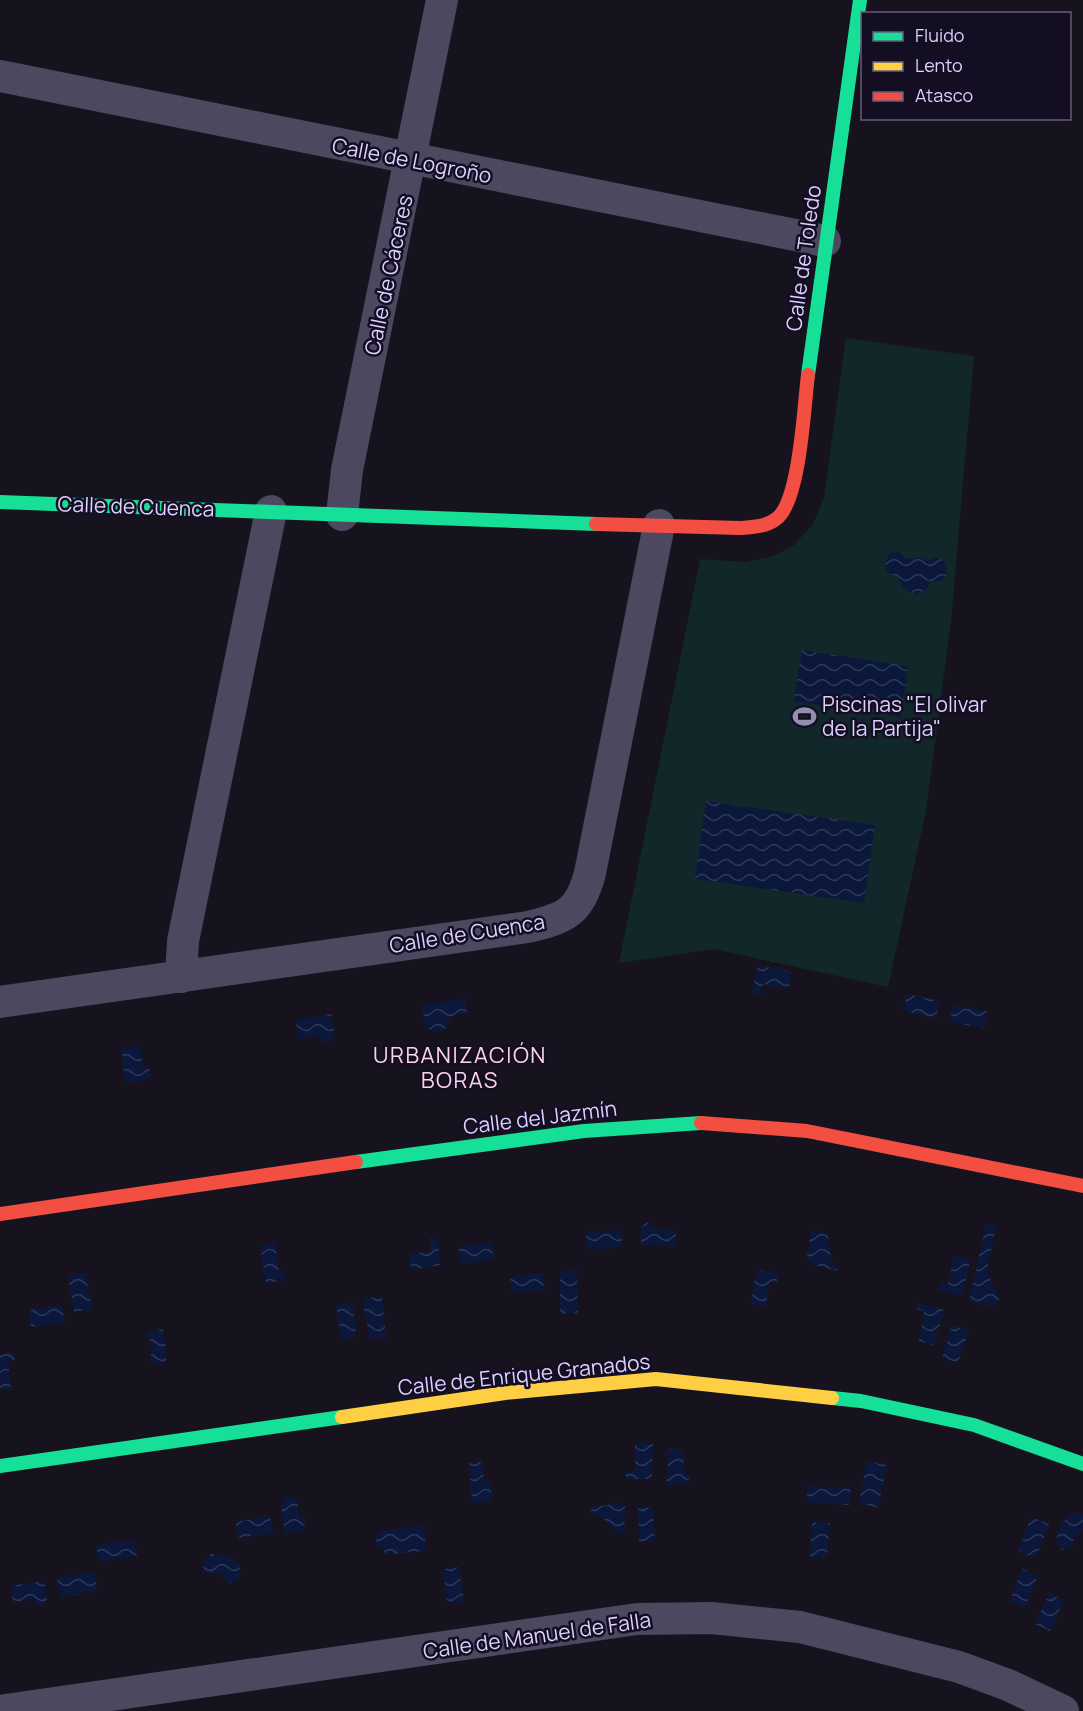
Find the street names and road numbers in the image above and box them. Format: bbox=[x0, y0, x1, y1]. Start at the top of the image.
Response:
street label: Calle de Logroño bbox=[330, 131, 494, 189]
street label: Calle de Toledo bbox=[779, 183, 827, 333]
street label: Calle de Cáceres bbox=[357, 192, 419, 358]
street label: Calle de Cuenca bbox=[57, 489, 215, 523]
street label: Calle de Cuenca bbox=[387, 907, 547, 959]
street label: Calle del Jazmín bbox=[462, 1094, 618, 1140]
street label: Calle de Enrique Granados bbox=[396, 1347, 652, 1401]
street label: Calle de Manuel de Falla bbox=[421, 1605, 653, 1665]

